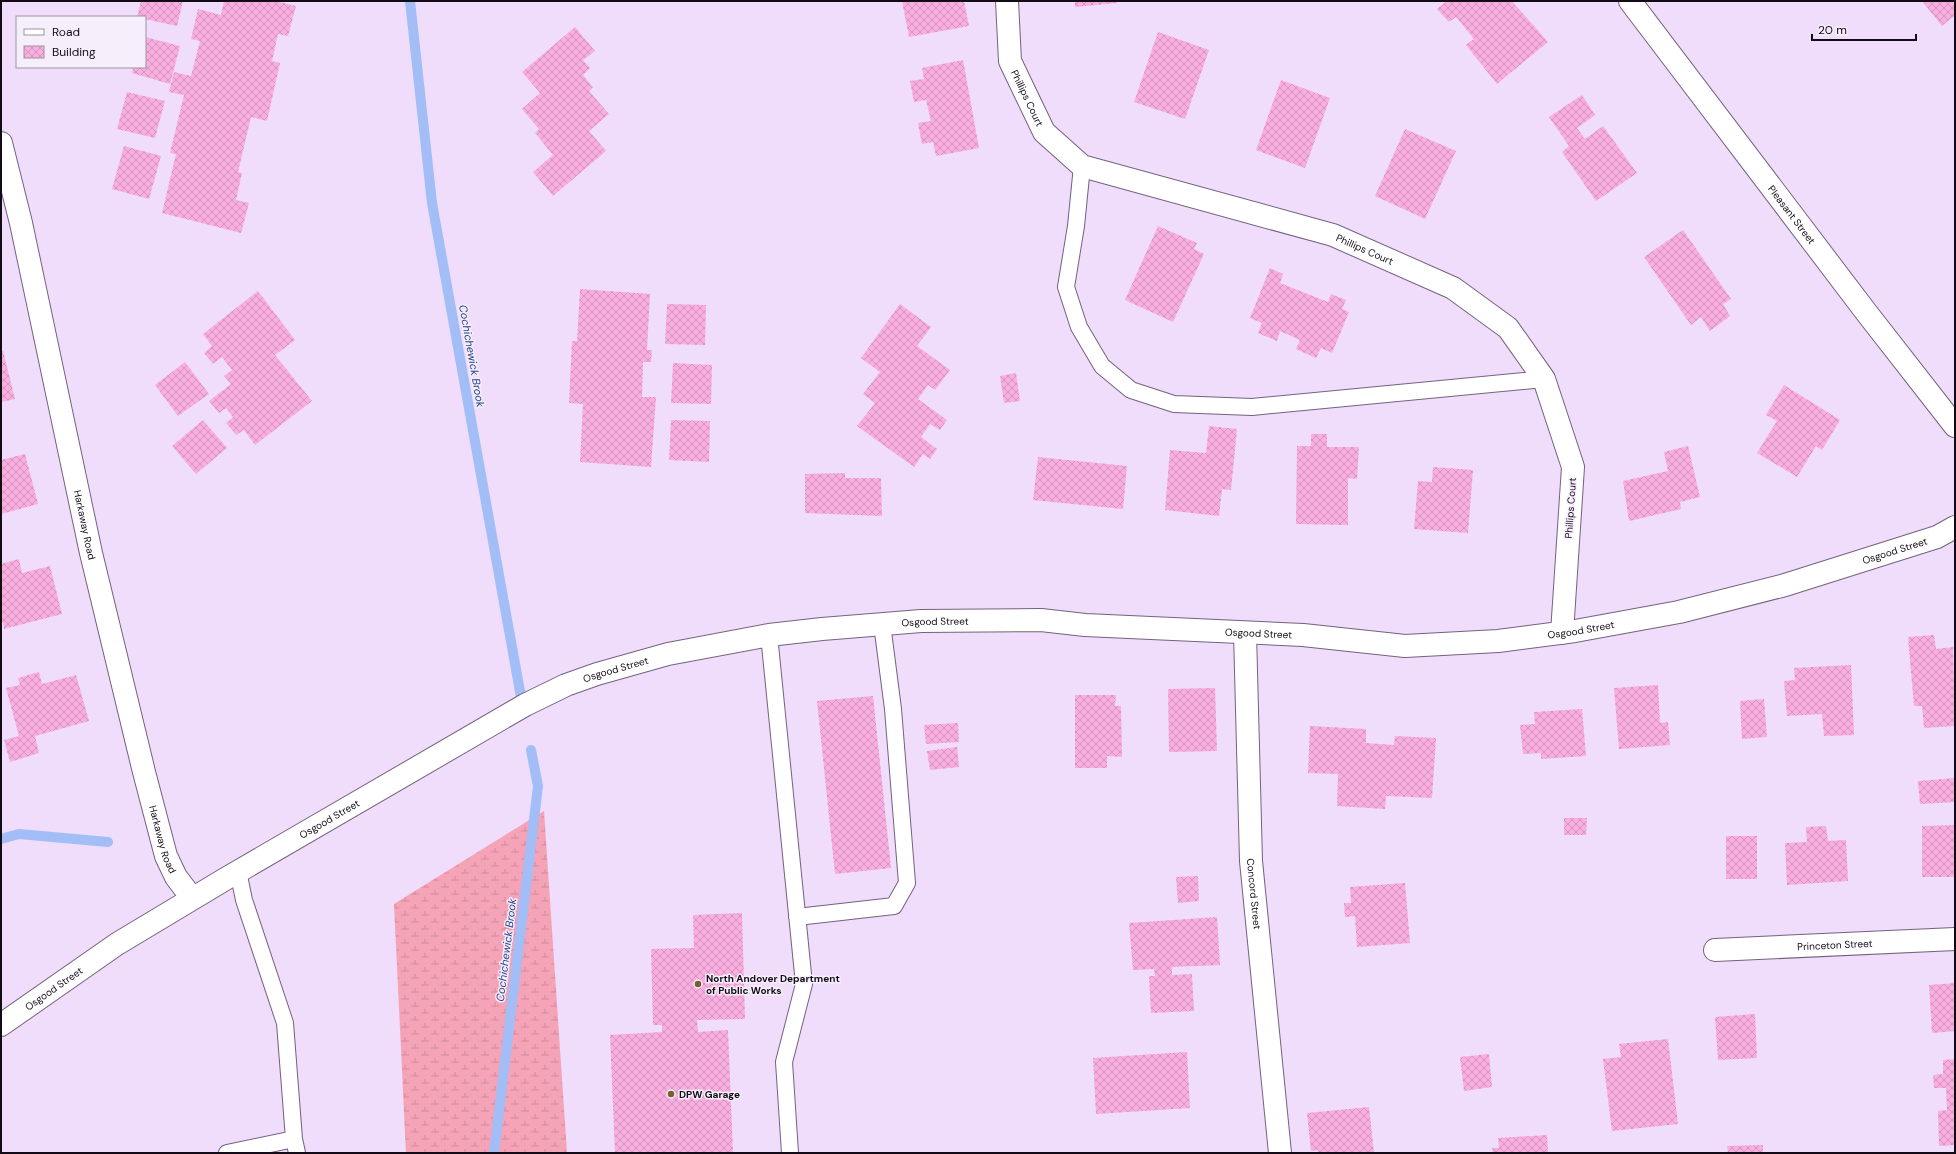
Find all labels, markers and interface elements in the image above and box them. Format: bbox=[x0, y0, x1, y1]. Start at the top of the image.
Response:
legend bbox=[16, 16, 146, 68]
scale bar bbox=[1812, 16, 1916, 42]
text: 20 m bbox=[1818, 22, 1847, 38]
text: Road bbox=[52, 24, 80, 40]
text: Building bbox=[52, 44, 96, 60]
street label: Phillips Court bbox=[1008, 68, 1046, 129]
street label: Pleasant Street bbox=[1765, 183, 1818, 247]
street label: Phillips Court bbox=[1334, 231, 1395, 268]
water label: Cochichewick Brook bbox=[456, 304, 488, 409]
street label: Phillips Court bbox=[1562, 477, 1579, 539]
street label: Harkaway Road bbox=[71, 489, 98, 561]
street label: Osgood Street bbox=[1861, 534, 1929, 567]
street label: Osgood Street bbox=[901, 615, 969, 630]
street label: Osgood Street bbox=[1547, 618, 1615, 641]
street label: Osgood Street bbox=[1225, 625, 1292, 641]
street label: Osgood Street bbox=[581, 654, 650, 685]
street label: Osgood Street bbox=[297, 796, 362, 842]
street label: Harkaway Road bbox=[146, 804, 179, 876]
street label: Concord Street bbox=[1244, 858, 1264, 930]
water label: Cochichewick Brook bbox=[493, 897, 519, 1002]
street label: Princeton Street bbox=[1797, 937, 1873, 953]
street label: Osgood Street bbox=[22, 964, 85, 1013]
place label: North Andover Department of Public Works bbox=[706, 972, 840, 997]
marker: North Andover Department of Public Works bbox=[693, 979, 703, 989]
place label: DPW Garage bbox=[679, 1088, 740, 1101]
marker: DPW Garage bbox=[666, 1089, 676, 1099]

